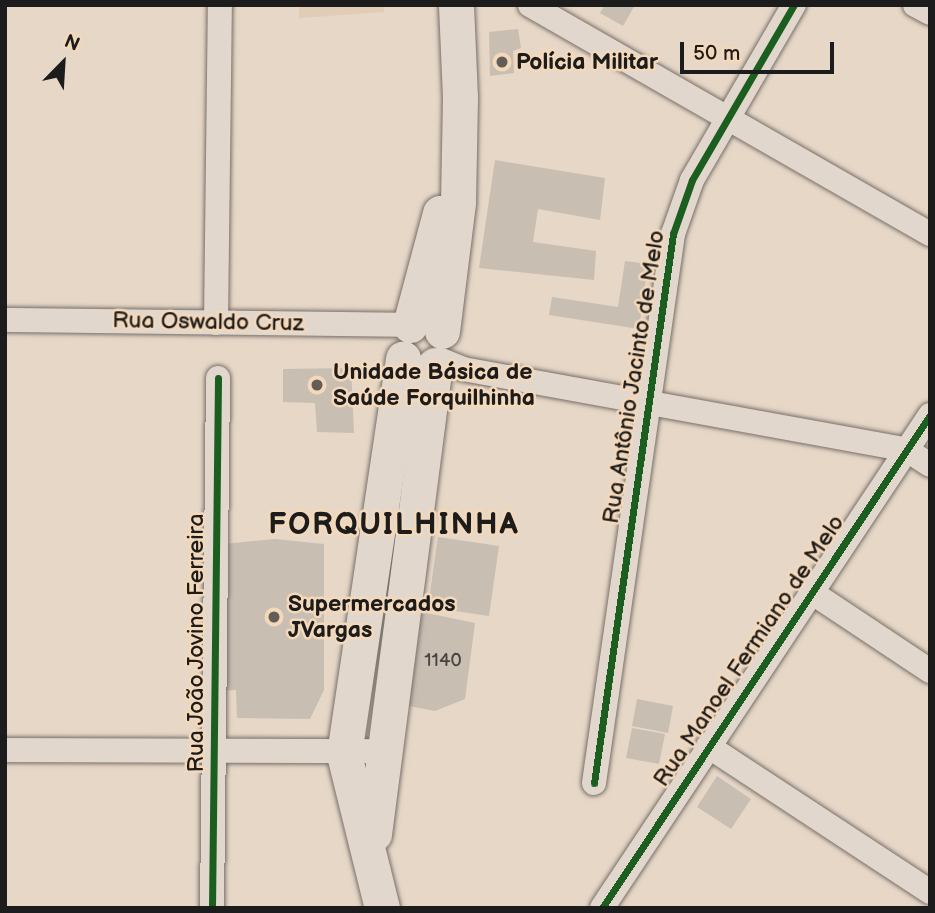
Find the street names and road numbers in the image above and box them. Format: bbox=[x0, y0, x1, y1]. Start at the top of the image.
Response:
street label: Rua Antônio Jacinto de Melo bbox=[597, 228, 671, 526]
street label: Rua Oswaldo Cruz bbox=[112, 307, 304, 337]
street label: Rua Manoel Fermiano de Melo bbox=[648, 510, 850, 792]
street label: Rua João Jovino Ferreira bbox=[182, 512, 210, 774]

